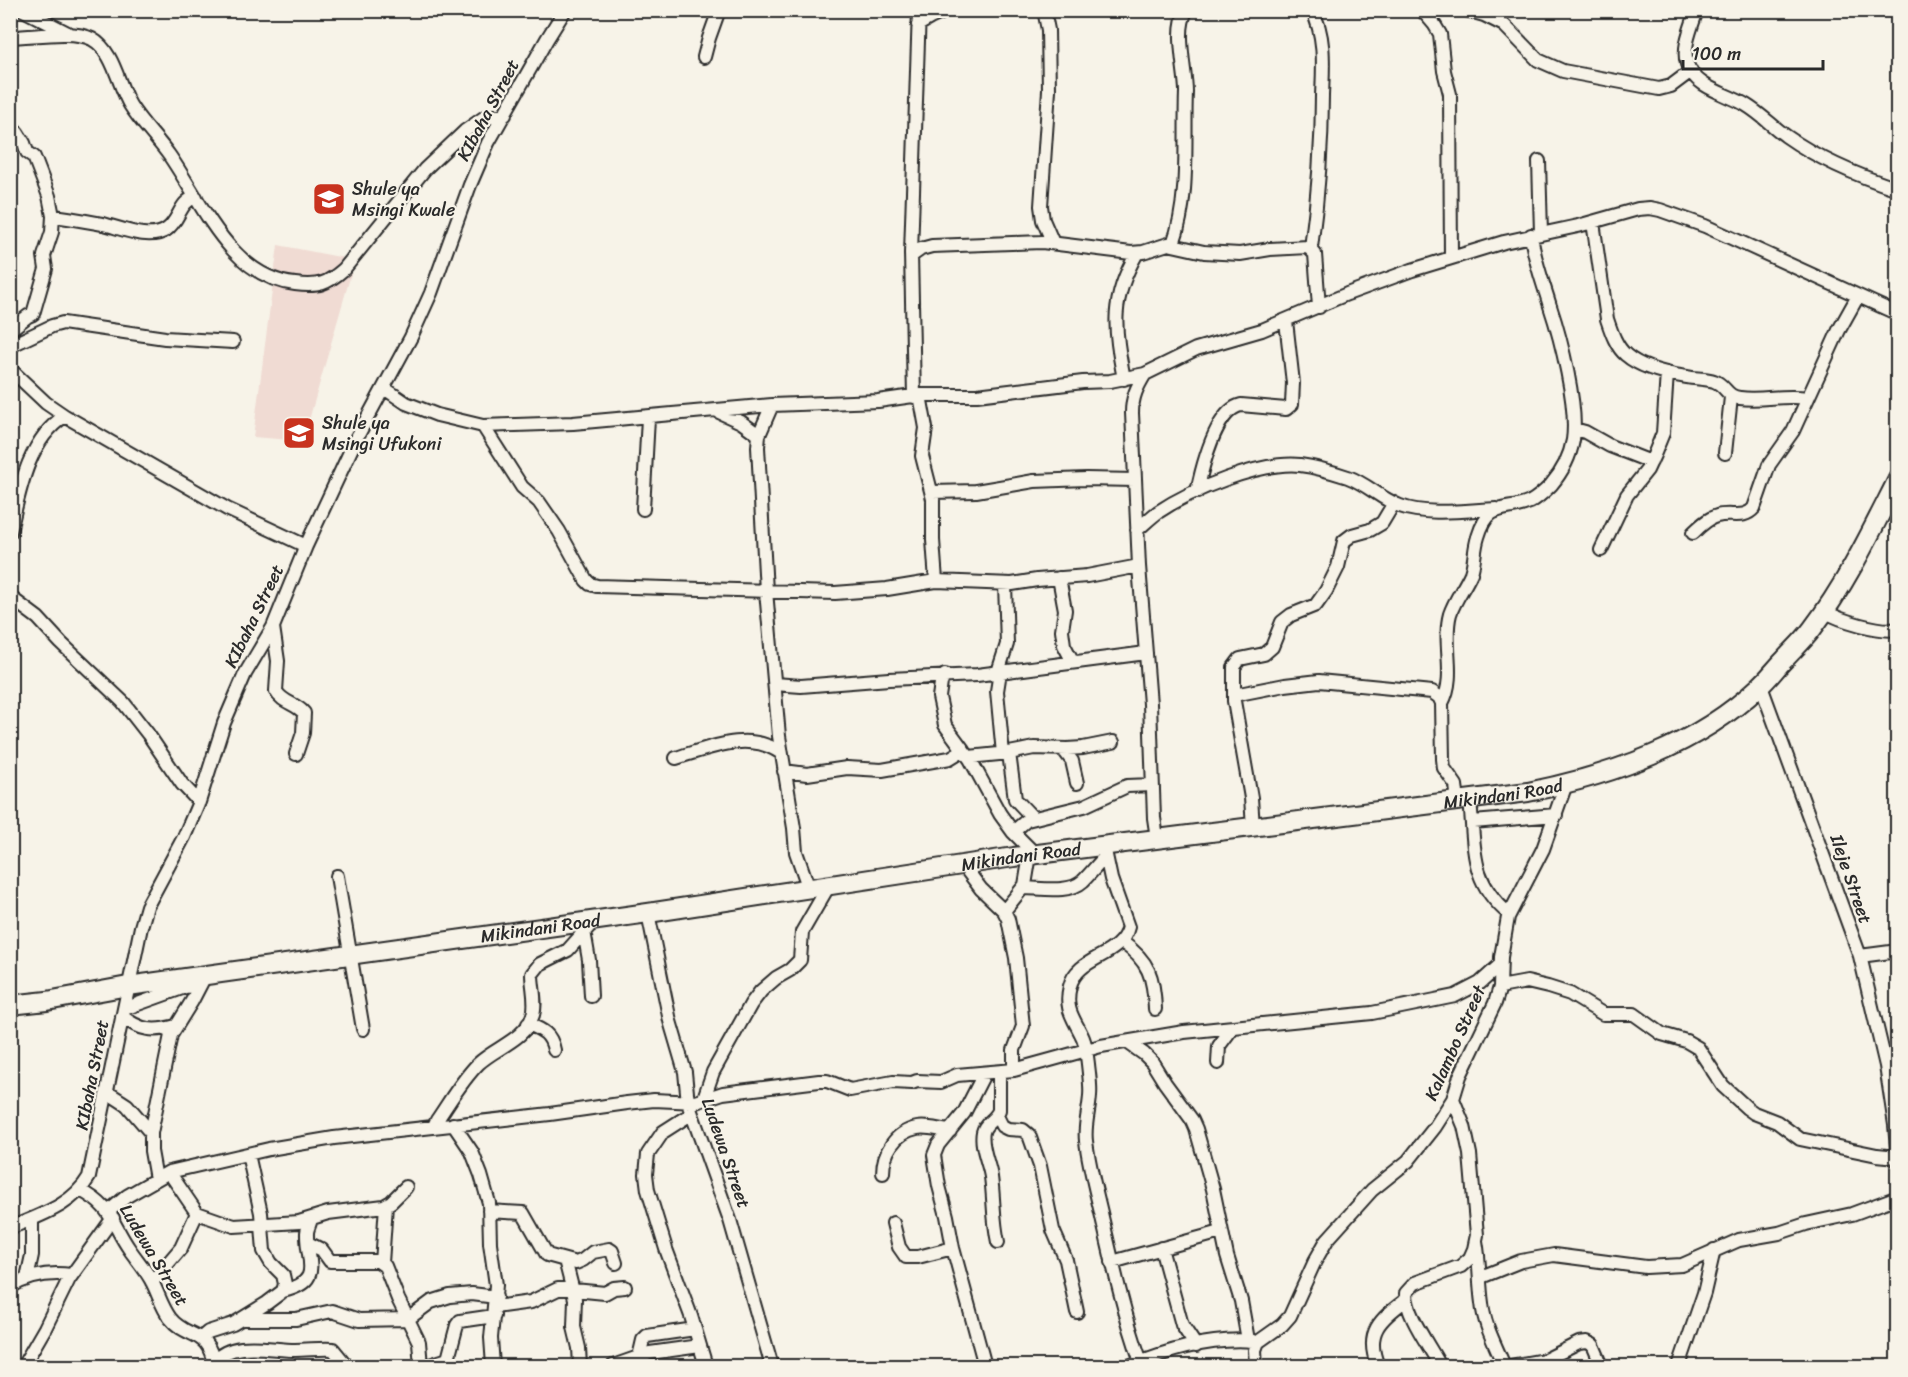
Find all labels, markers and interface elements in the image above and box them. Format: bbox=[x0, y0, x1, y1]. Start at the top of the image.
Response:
scale bar bbox=[1683, 33, 1822, 71]
text: 100 m bbox=[1692, 38, 1741, 70]
street label: KIbaha Street bbox=[448, 53, 528, 167]
place label: Shule ya Msingi Kwale bbox=[352, 173, 455, 226]
school or university icon: Shule ya Msingi Kwale bbox=[311, 181, 347, 217]
place label: Shule ya Msingi Ufukoni bbox=[322, 407, 442, 460]
school or university icon: Shule ya Msingi Ufukoni bbox=[281, 415, 317, 451]
street label: KIbaha Street bbox=[215, 559, 293, 673]
street label: Mikindani Road bbox=[1441, 768, 1568, 819]
street label: Ileje Street bbox=[1820, 829, 1881, 928]
street label: Mikindani Road bbox=[959, 832, 1084, 881]
street label: Mikindani Road bbox=[478, 904, 604, 952]
street label: Kalambo Street bbox=[1415, 979, 1495, 1106]
street label: KIbaha Street bbox=[66, 1017, 118, 1133]
street label: Ludewa Street bbox=[692, 1093, 760, 1213]
street label: Ludewa Street bbox=[111, 1197, 197, 1313]

